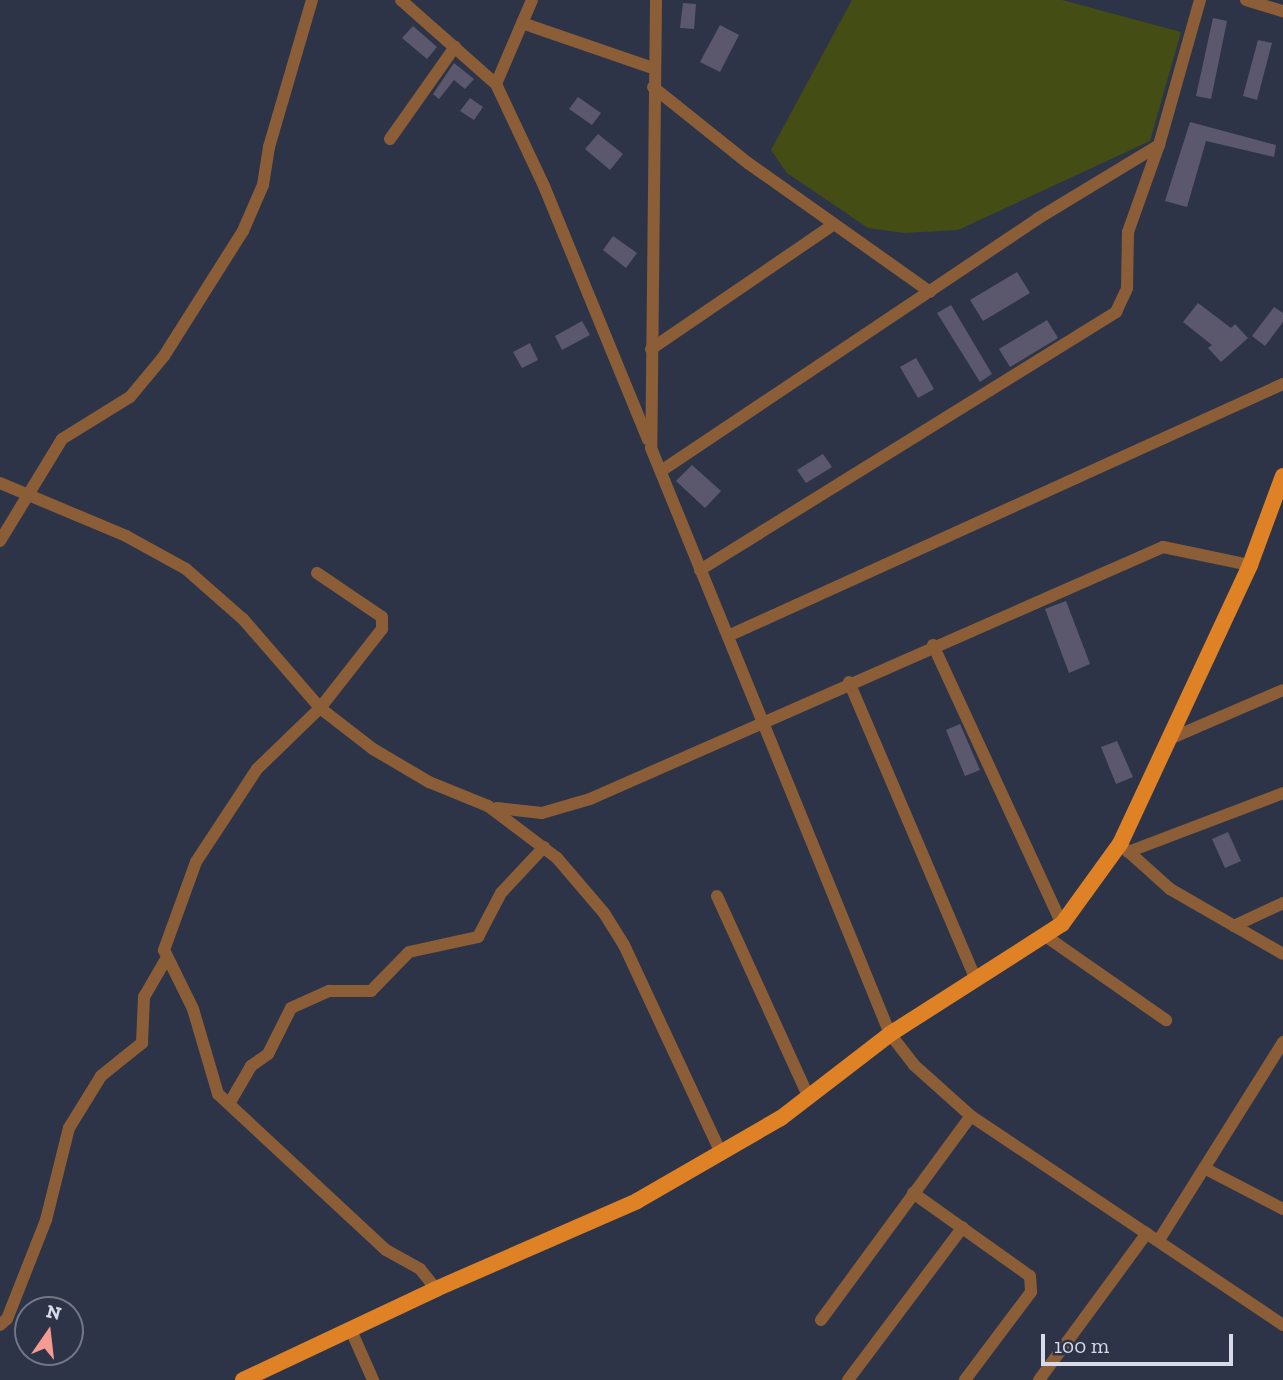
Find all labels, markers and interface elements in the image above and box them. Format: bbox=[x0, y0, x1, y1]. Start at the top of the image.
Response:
north arrow bbox=[14, 1296, 84, 1366]
text: N bbox=[44, 1299, 64, 1325]
scale bar bbox=[1045, 1320, 1238, 1364]
text: 100 m bbox=[1054, 1333, 1109, 1358]

